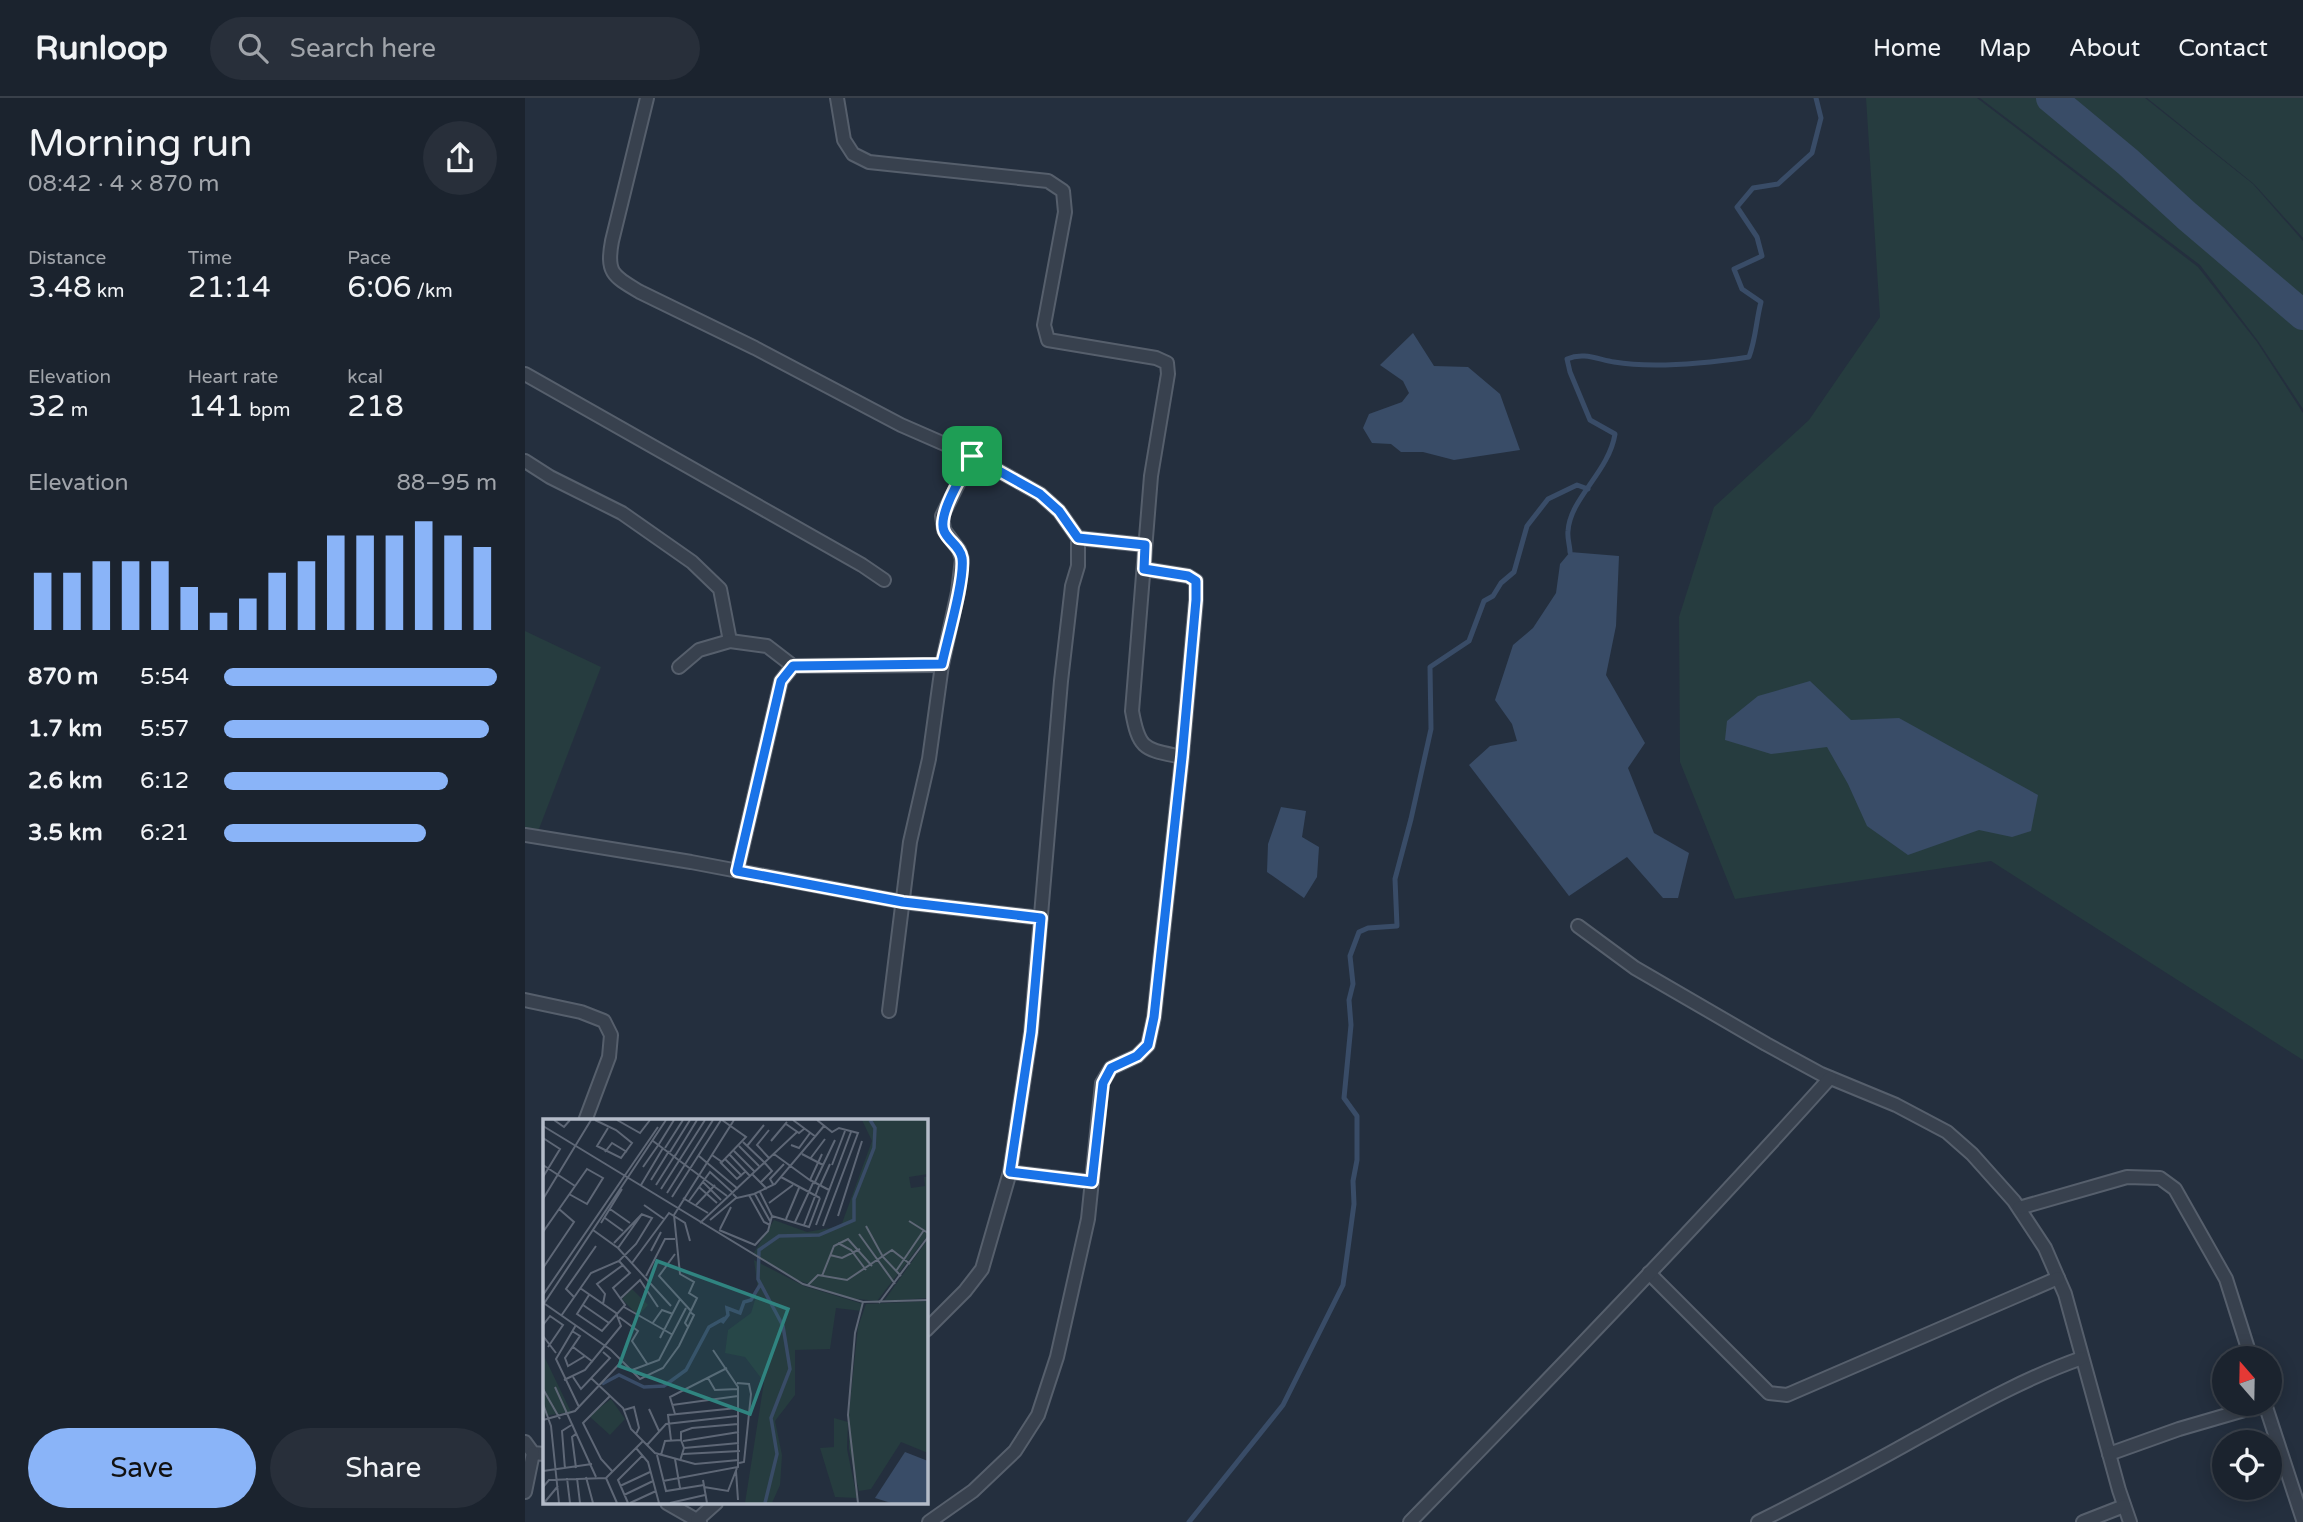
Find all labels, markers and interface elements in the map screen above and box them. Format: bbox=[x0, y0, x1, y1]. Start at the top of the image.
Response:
search box bbox=[210, 17, 700, 80]
text: Runloop bbox=[35, 29, 168, 68]
icon: search bbox=[234, 29, 272, 67]
text: Search here bbox=[290, 33, 436, 64]
text: Home bbox=[1873, 34, 1941, 63]
text: Map bbox=[1979, 34, 2031, 63]
text: About bbox=[2069, 34, 2140, 63]
text: Contact bbox=[2178, 34, 2268, 63]
text: Morning run bbox=[28, 121, 252, 167]
button: share bbox=[423, 121, 497, 195]
text: 08:42 · 4 × 870 m bbox=[28, 170, 219, 198]
text: Distance bbox=[28, 247, 106, 269]
text: Time bbox=[188, 247, 232, 269]
text: Pace bbox=[347, 247, 391, 269]
text: 3.48 bbox=[28, 269, 92, 306]
text: 21:14 bbox=[188, 269, 271, 306]
text: 6:06 bbox=[347, 269, 412, 306]
text: km bbox=[92, 280, 124, 302]
text: /km bbox=[412, 280, 453, 302]
text: Elevation bbox=[28, 366, 111, 388]
text: Heart rate bbox=[188, 366, 278, 388]
text: kcal bbox=[347, 366, 383, 388]
text: 32 bbox=[28, 388, 66, 425]
text: 141 bbox=[188, 388, 244, 425]
text: 218 bbox=[347, 388, 404, 425]
text: m bbox=[66, 399, 88, 421]
text: bpm bbox=[244, 399, 291, 421]
pin bbox=[942, 426, 1002, 486]
icon: arrive bbox=[953, 437, 991, 475]
text: Elevation bbox=[28, 469, 129, 497]
text: 88–95 m bbox=[396, 469, 497, 497]
text: 870 m bbox=[28, 663, 98, 691]
text: 5:54 bbox=[140, 663, 189, 691]
text: 1.7 km bbox=[28, 715, 102, 743]
text: 5:57 bbox=[140, 715, 189, 743]
text: 2.6 km bbox=[28, 767, 103, 795]
text: 6:12 bbox=[140, 767, 189, 795]
text: 3.5 km bbox=[28, 819, 103, 847]
text: 6:21 bbox=[140, 819, 189, 847]
inset map bbox=[543, 1119, 927, 1504]
north arrow bbox=[2212, 1346, 2282, 1416]
map controls bbox=[2212, 1346, 2282, 1500]
button: Save bbox=[28, 1428, 256, 1508]
button: Share bbox=[270, 1428, 497, 1508]
button: locate bbox=[2212, 1430, 2282, 1500]

